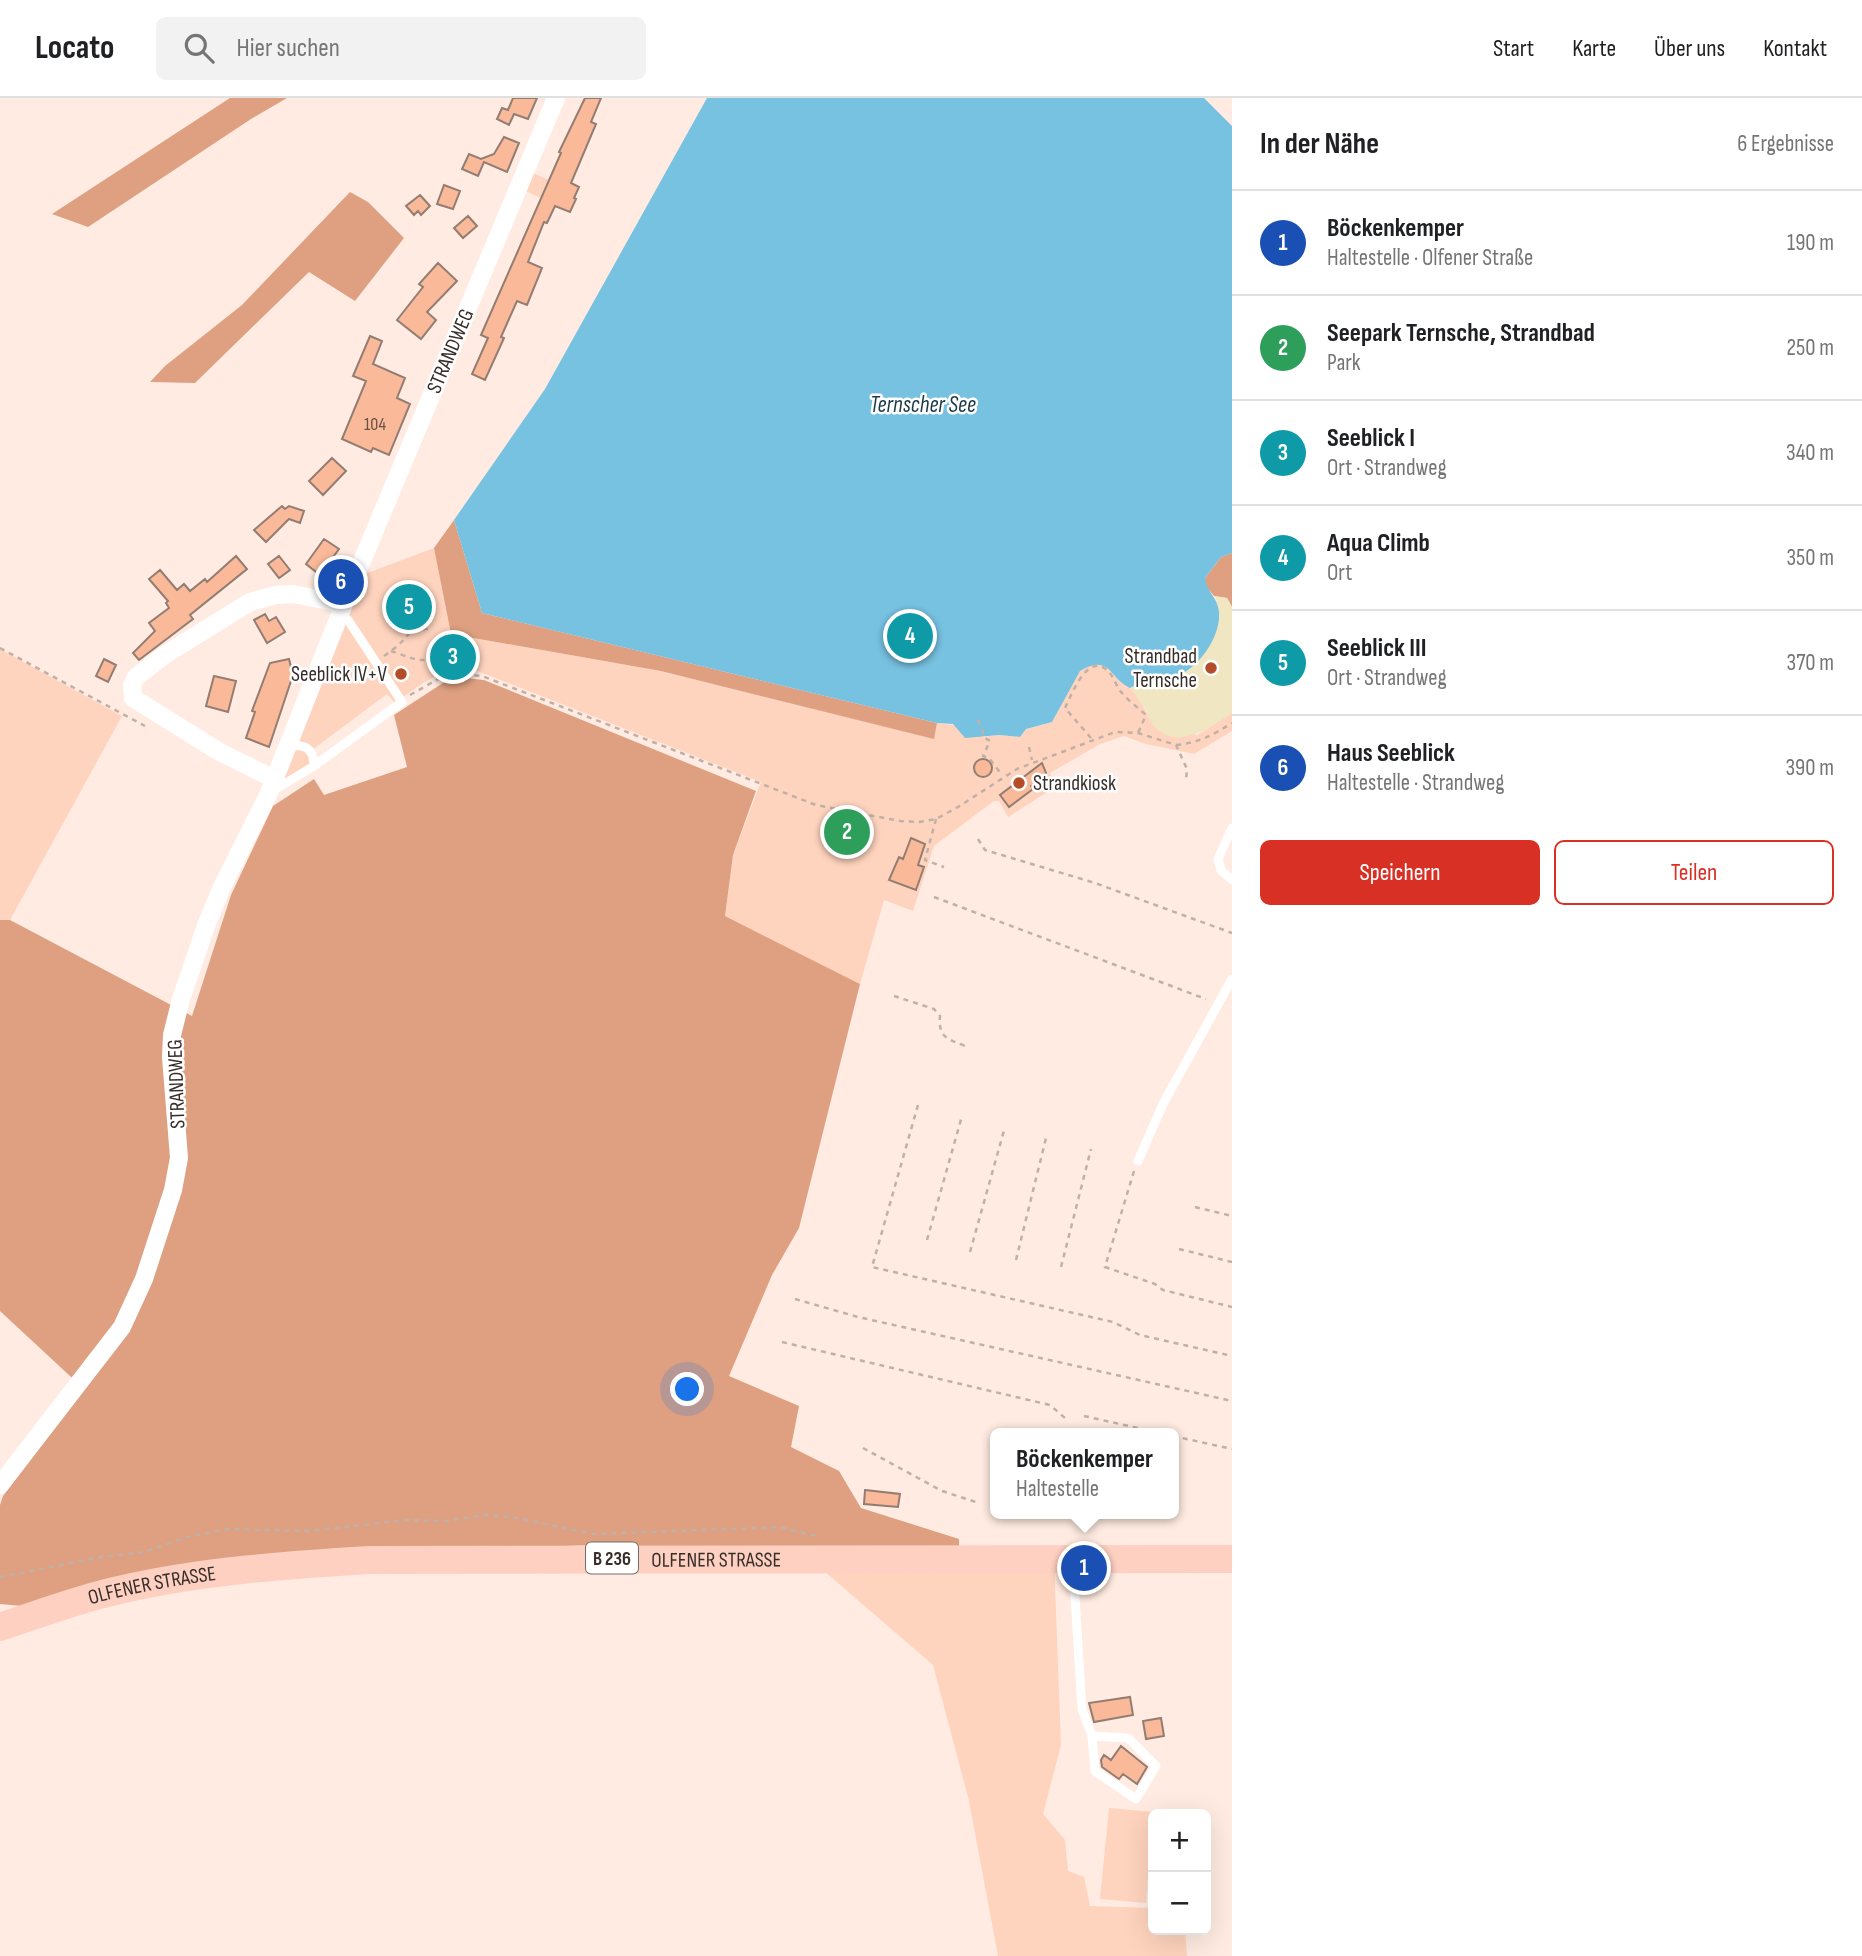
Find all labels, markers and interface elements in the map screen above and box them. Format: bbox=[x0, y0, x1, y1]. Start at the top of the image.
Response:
search box bbox=[156, 17, 646, 80]
text: Locato bbox=[35, 28, 114, 68]
icon: search bbox=[180, 29, 218, 67]
text: Hier suchen bbox=[236, 33, 340, 64]
text: Start bbox=[1493, 34, 1534, 63]
text: Karte bbox=[1572, 34, 1616, 63]
text: Über uns bbox=[1654, 34, 1725, 63]
text: Kontakt bbox=[1763, 34, 1827, 63]
text: In der Nähe bbox=[1260, 126, 1379, 162]
text: 6 Ergebnisse bbox=[1737, 130, 1834, 158]
text: Böckenkemper bbox=[1327, 213, 1464, 244]
text: 1 bbox=[1278, 229, 1288, 257]
text: 190 m bbox=[1787, 229, 1834, 257]
text: Haltestelle · Olfener Straße bbox=[1327, 244, 1533, 272]
street label: STRANDWEG bbox=[421, 305, 479, 397]
text: Seepark Ternsche, Strandbad bbox=[1327, 318, 1595, 349]
text: 2 bbox=[1278, 334, 1288, 362]
text: 250 m bbox=[1787, 334, 1834, 362]
text: Park bbox=[1327, 349, 1361, 377]
water label: Ternscher See bbox=[870, 391, 976, 419]
house number: 104 bbox=[364, 414, 386, 435]
text: Seeblick I bbox=[1327, 423, 1415, 454]
text: 3 bbox=[1278, 439, 1288, 467]
text: 340 m bbox=[1786, 439, 1834, 467]
text: Ort · Strandweg bbox=[1327, 454, 1447, 482]
text: Aqua Climb bbox=[1327, 528, 1430, 559]
text: 4 bbox=[1278, 544, 1288, 572]
text: 350 m bbox=[1786, 544, 1834, 572]
pin: 6 bbox=[318, 556, 364, 608]
text: Ort bbox=[1327, 559, 1352, 587]
pin: 5 bbox=[386, 581, 432, 633]
pin: 4 bbox=[887, 610, 933, 662]
pin: 3 bbox=[430, 631, 476, 683]
text: Seeblick III bbox=[1327, 633, 1426, 664]
place label: Strandbad Ternsche bbox=[1125, 644, 1197, 693]
text: 5 bbox=[1278, 649, 1288, 677]
text: 370 m bbox=[1787, 649, 1834, 677]
marker: Strandbad Ternsche bbox=[1203, 660, 1219, 676]
place label: Seeblick IV+V bbox=[291, 662, 388, 687]
text: Ort · Strandweg bbox=[1327, 664, 1447, 692]
marker: Seeblick IV+V bbox=[393, 666, 409, 682]
text: Haus Seeblick bbox=[1327, 738, 1455, 769]
text: 6 bbox=[1278, 754, 1288, 782]
text: 390 m bbox=[1785, 754, 1834, 782]
text: Haltestelle · Strandweg bbox=[1327, 769, 1505, 797]
place label: Strandkiosk bbox=[1033, 771, 1116, 796]
marker: Strandkiosk bbox=[1011, 775, 1027, 791]
pin: 2 bbox=[824, 806, 870, 858]
button: Speichern bbox=[1260, 840, 1540, 905]
button: Teilen bbox=[1554, 840, 1834, 905]
street label: STRANDWEG bbox=[162, 1039, 191, 1129]
your location bbox=[670, 1372, 704, 1406]
popup bbox=[990, 1428, 1179, 1519]
text: Böckenkemper bbox=[1016, 1444, 1153, 1475]
text: Haltestelle bbox=[1016, 1475, 1099, 1503]
road number: B 236 bbox=[586, 1542, 638, 1574]
pin: 1 bbox=[1061, 1542, 1107, 1594]
street label: OLFENER STRASSE bbox=[651, 1548, 781, 1573]
street label: OLFENER STRASSE bbox=[85, 1561, 217, 1610]
map controls bbox=[1148, 1809, 1211, 1935]
button: + bbox=[1148, 1809, 1211, 1872]
button: − bbox=[1148, 1872, 1211, 1935]

